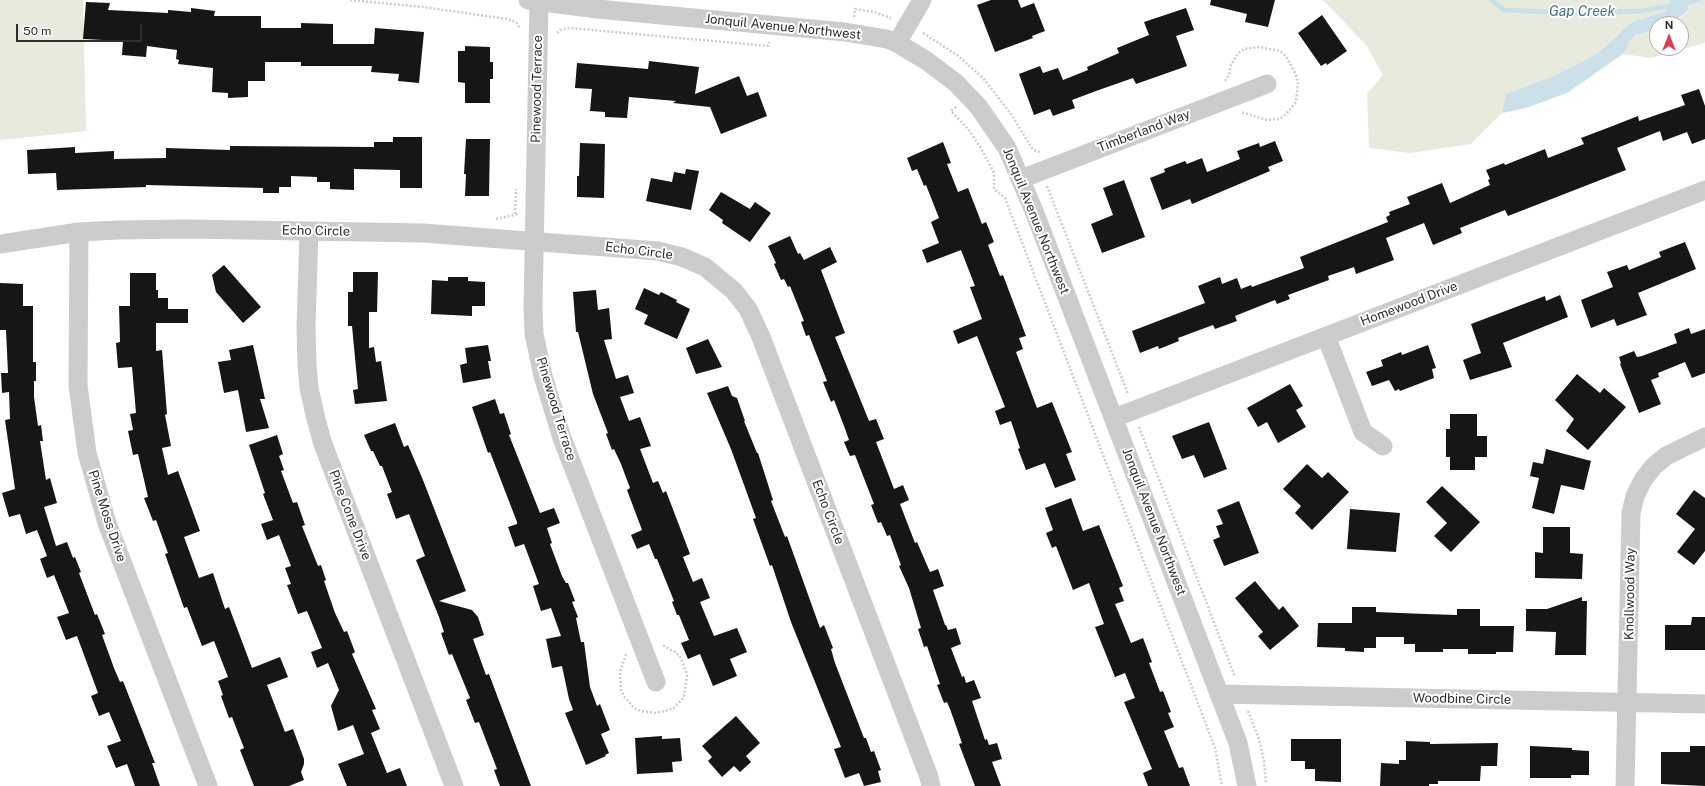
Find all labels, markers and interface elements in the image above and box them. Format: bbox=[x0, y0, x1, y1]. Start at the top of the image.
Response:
water label: Gap Creek bbox=[1549, 4, 1615, 20]
street label: Jonquil Avenue Northwest bbox=[704, 11, 862, 43]
scale bar bbox=[18, 16, 144, 42]
north arrow bbox=[1649, 16, 1689, 56]
text: N bbox=[1665, 19, 1673, 31]
text: 50 m bbox=[23, 24, 51, 38]
street label: Pinewood Terrace bbox=[528, 35, 546, 143]
street label: Timberland Way bbox=[1096, 106, 1192, 156]
street label: Jonquil Avenue Northwest bbox=[999, 145, 1073, 297]
street label: Echo Circle bbox=[282, 223, 350, 239]
street label: Echo Circle bbox=[604, 239, 674, 263]
street label: Homewood Drive bbox=[1358, 278, 1460, 330]
street label: Pinewood Terrace bbox=[533, 355, 579, 463]
street label: Jonquil Avenue Northwest bbox=[1119, 446, 1189, 598]
street label: Pine Moss Drive bbox=[85, 468, 129, 564]
street label: Pine Cone Drive bbox=[326, 468, 374, 562]
street label: Echo Circle bbox=[809, 477, 847, 547]
street label: Knollwood Way bbox=[1621, 548, 1639, 640]
street label: Woodbine Circle bbox=[1413, 690, 1511, 708]

